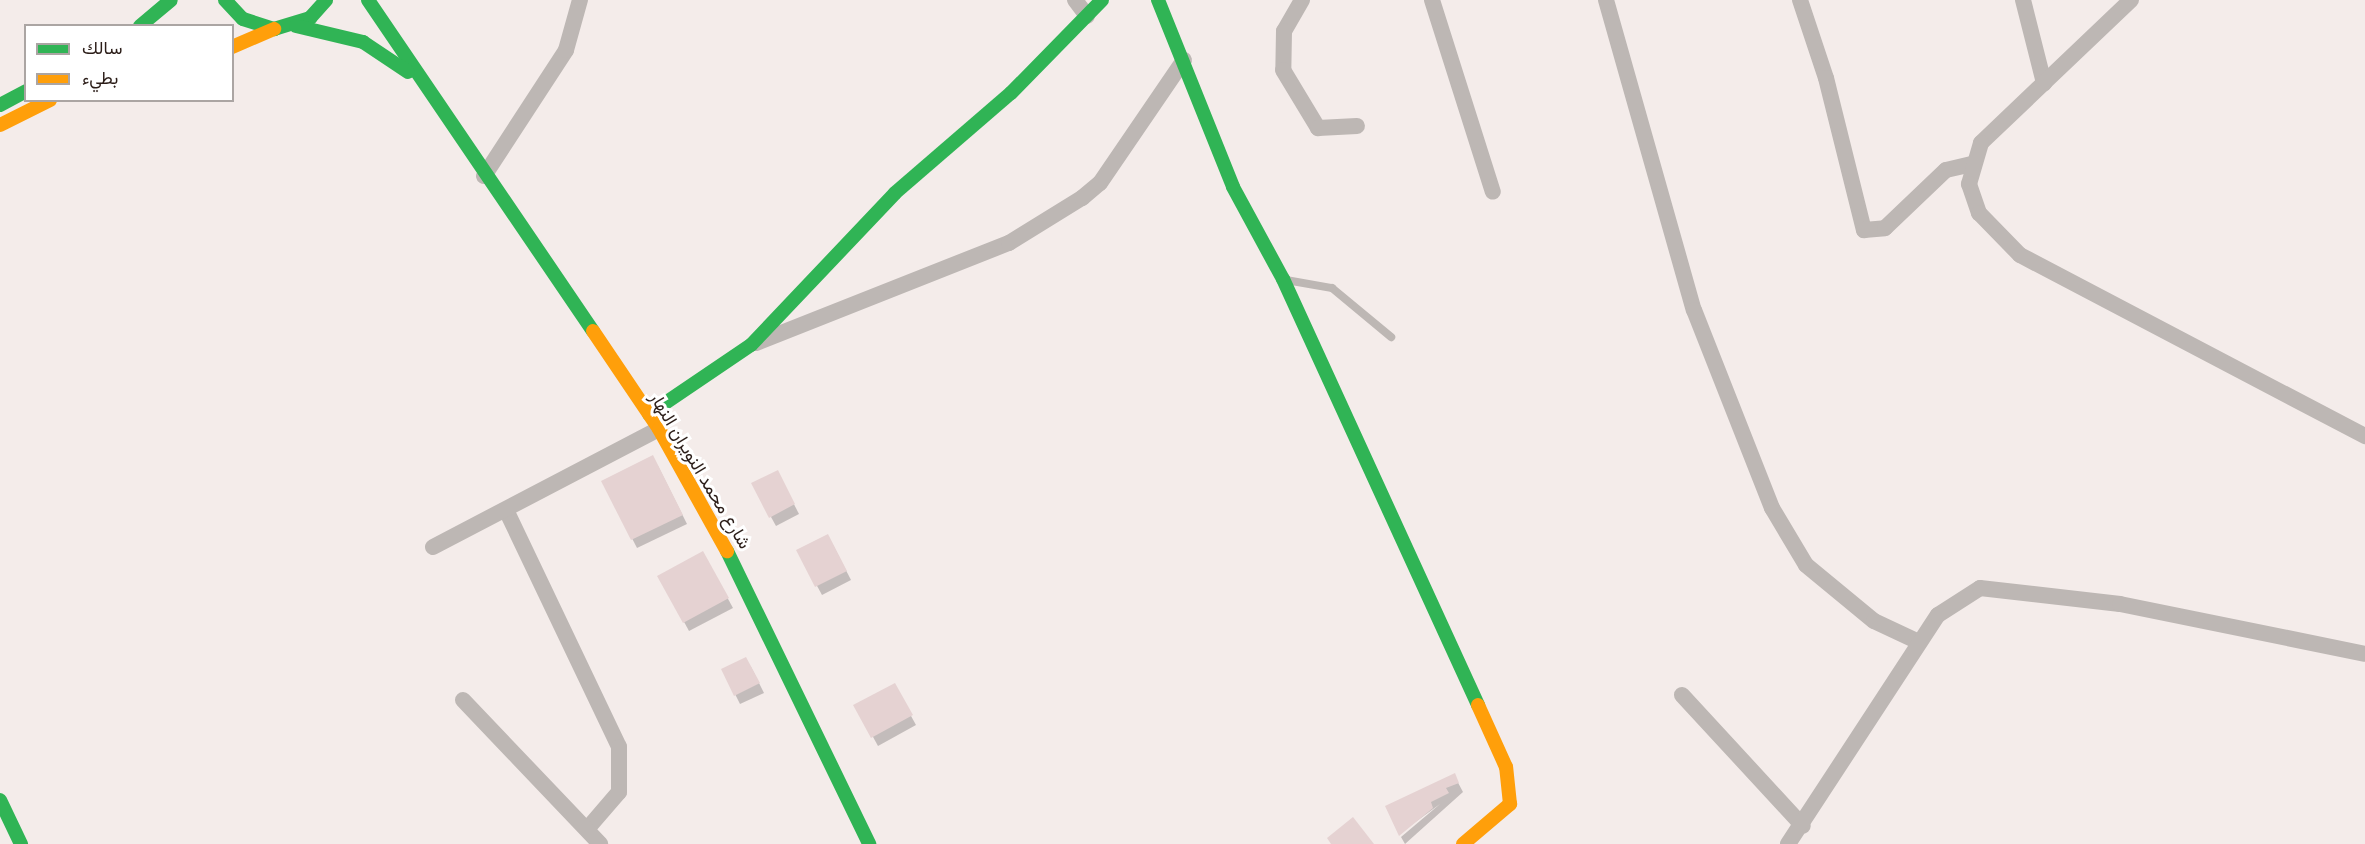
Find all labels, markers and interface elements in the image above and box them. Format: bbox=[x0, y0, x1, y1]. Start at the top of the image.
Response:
legend bbox=[24, 24, 234, 102]
text: سالك bbox=[82, 35, 122, 59]
text: بطيء bbox=[82, 65, 118, 89]
street label: شارع محمد النويران النهار bbox=[646, 388, 756, 552]

